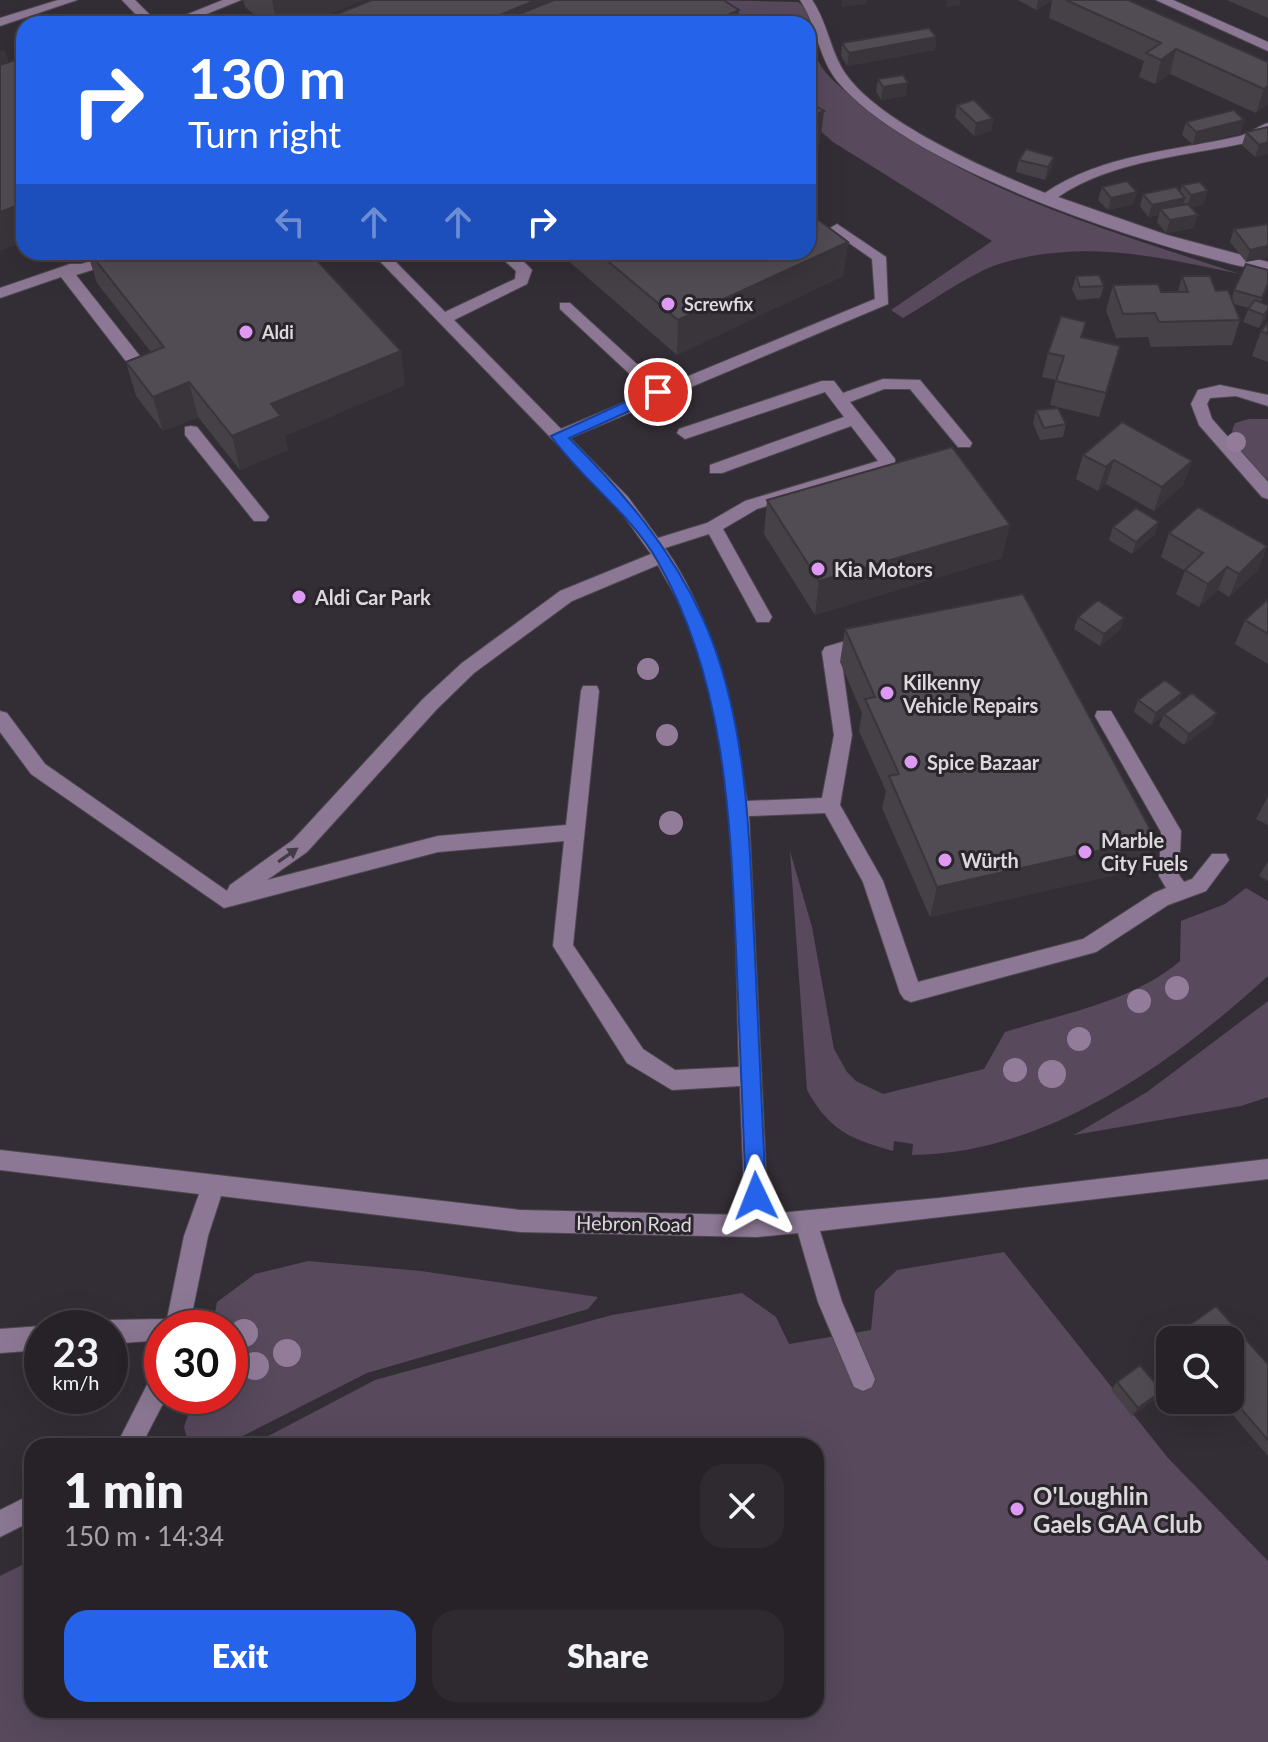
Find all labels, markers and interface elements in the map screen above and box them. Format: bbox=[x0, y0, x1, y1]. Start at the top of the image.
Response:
text: 130 m bbox=[188, 44, 346, 111]
icon: right bbox=[56, 48, 160, 152]
text: Turn right bbox=[188, 112, 341, 156]
icon: left bbox=[268, 200, 312, 244]
icon: ahead bbox=[352, 200, 396, 244]
icon: ahead bbox=[436, 200, 480, 244]
icon: right bbox=[520, 200, 564, 244]
place label: Screwfix bbox=[684, 293, 754, 315]
marker: Screwfix bbox=[659, 295, 677, 313]
place label: Aldi bbox=[261, 321, 294, 343]
marker: Aldi bbox=[237, 323, 255, 341]
pin bbox=[624, 358, 692, 426]
icon: arrive bbox=[636, 370, 680, 414]
place label: Kia Motors bbox=[834, 557, 933, 581]
marker: Kia Motors bbox=[809, 560, 827, 578]
place label: Aldi Car Park bbox=[314, 585, 431, 609]
marker: Aldi Car Park bbox=[290, 588, 308, 606]
place label: Kilkenny Vehicle Repairs bbox=[902, 670, 1038, 717]
marker: Kilkenny Vehicle Repairs bbox=[878, 684, 896, 702]
place label: Spice Bazaar bbox=[927, 750, 1040, 774]
marker: Spice Bazaar bbox=[902, 753, 920, 771]
place label: Marble City Fuels bbox=[1101, 828, 1188, 875]
marker: Marble City Fuels bbox=[1076, 843, 1094, 861]
one-way arrow bbox=[278, 848, 299, 863]
place label: Würth bbox=[961, 848, 1019, 872]
marker: Würth bbox=[936, 851, 954, 869]
position arrow bbox=[714, 1154, 798, 1238]
street label: Hebron Road bbox=[576, 1210, 692, 1236]
speed limit sign: 30 bbox=[144, 1310, 248, 1414]
map controls bbox=[1156, 1326, 1244, 1414]
button: search bbox=[1156, 1326, 1244, 1414]
text: 23 bbox=[53, 1328, 99, 1376]
text: km/h bbox=[53, 1370, 99, 1394]
text: 1 min bbox=[64, 1461, 184, 1518]
button: close bbox=[700, 1464, 784, 1548]
place label: O'Loughlin Gaels GAA Club bbox=[1033, 1481, 1202, 1538]
marker: O'Loughlin Gaels GAA Club bbox=[1008, 1500, 1026, 1518]
text: 150 m · 14:34 bbox=[64, 1520, 224, 1552]
button: Exit bbox=[64, 1610, 416, 1702]
button: Share bbox=[432, 1610, 784, 1702]

